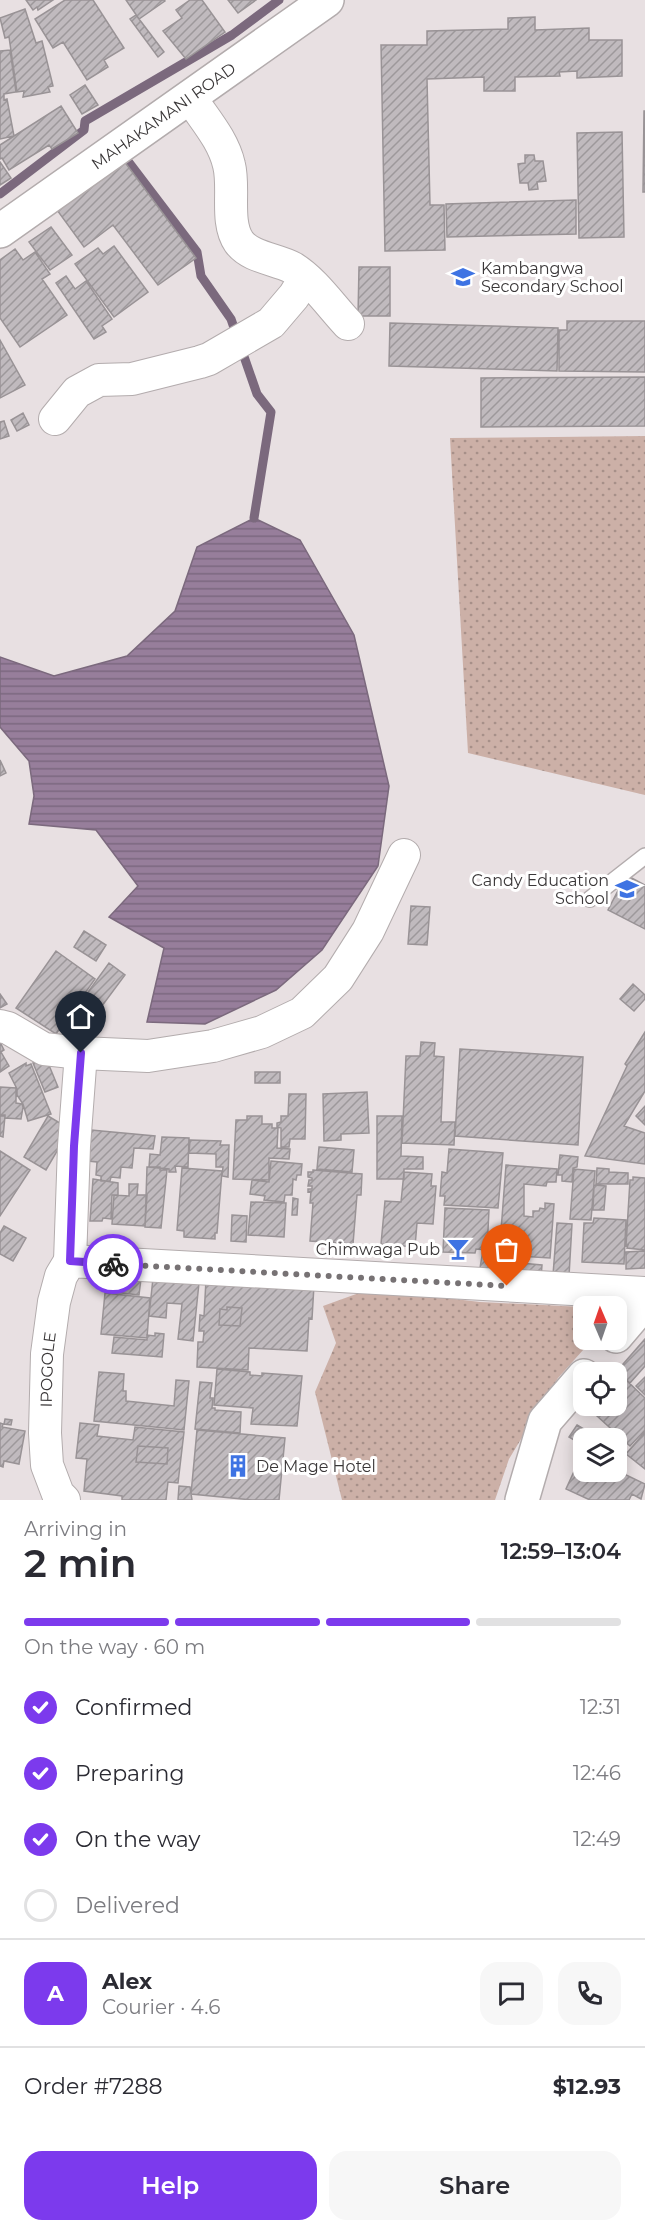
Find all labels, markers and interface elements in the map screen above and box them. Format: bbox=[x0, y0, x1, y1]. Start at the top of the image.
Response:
street label: MAHAKAMANI ROAD bbox=[88, 59, 239, 173]
place label: Kambangwa Secondary School bbox=[481, 259, 624, 296]
school or university icon: Kambangwa Secondary School bbox=[450, 264, 476, 290]
place label: Candy Education School bbox=[472, 871, 609, 908]
school or university icon: Candy Education School bbox=[614, 876, 640, 902]
pin bbox=[55, 991, 106, 1053]
icon: home bbox=[64, 1000, 97, 1033]
pin bbox=[481, 1224, 532, 1286]
icon: bag bbox=[490, 1233, 523, 1266]
courier bbox=[83, 1234, 143, 1294]
bar icon: Chimwaga Pub bbox=[445, 1236, 471, 1262]
place label: Chimwaga Pub bbox=[316, 1240, 440, 1259]
icon: bike bbox=[97, 1248, 130, 1281]
north arrow bbox=[573, 1296, 627, 1350]
map controls bbox=[573, 1296, 627, 1482]
street label: IPOGOLE bbox=[37, 1331, 60, 1408]
button: locate bbox=[573, 1362, 627, 1416]
button: layers bbox=[573, 1428, 627, 1482]
building icon: De Mage Hotel bbox=[225, 1453, 251, 1479]
place label: De Mage Hotel bbox=[256, 1457, 376, 1476]
text: Arriving in bbox=[24, 1517, 127, 1541]
text: 12:59–13:04 bbox=[501, 1538, 621, 1565]
text: 2 min bbox=[24, 1539, 137, 1587]
text: On the way · 60 m bbox=[24, 1635, 205, 1659]
icon: check bbox=[24, 1691, 57, 1724]
text: Confirmed bbox=[75, 1694, 192, 1721]
text: 12:31 bbox=[580, 1695, 621, 1719]
icon: check bbox=[24, 1757, 57, 1790]
text: Preparing bbox=[75, 1760, 184, 1787]
text: 12:46 bbox=[573, 1761, 621, 1785]
icon: check bbox=[24, 1823, 57, 1856]
text: On the way bbox=[75, 1826, 200, 1853]
text: 12:49 bbox=[573, 1827, 621, 1851]
text: Delivered bbox=[75, 1892, 180, 1919]
button: chat bbox=[480, 1962, 543, 2025]
button: phone bbox=[558, 1962, 621, 2025]
text: Alex bbox=[102, 1968, 152, 1995]
text: A bbox=[47, 1980, 64, 2007]
text: Courier · 4.6 bbox=[102, 1995, 220, 2019]
text: Order #7288 bbox=[24, 2073, 163, 2100]
text: $12.93 bbox=[553, 2073, 621, 2100]
button: Help bbox=[24, 2151, 317, 2220]
button: Share bbox=[329, 2151, 621, 2220]

